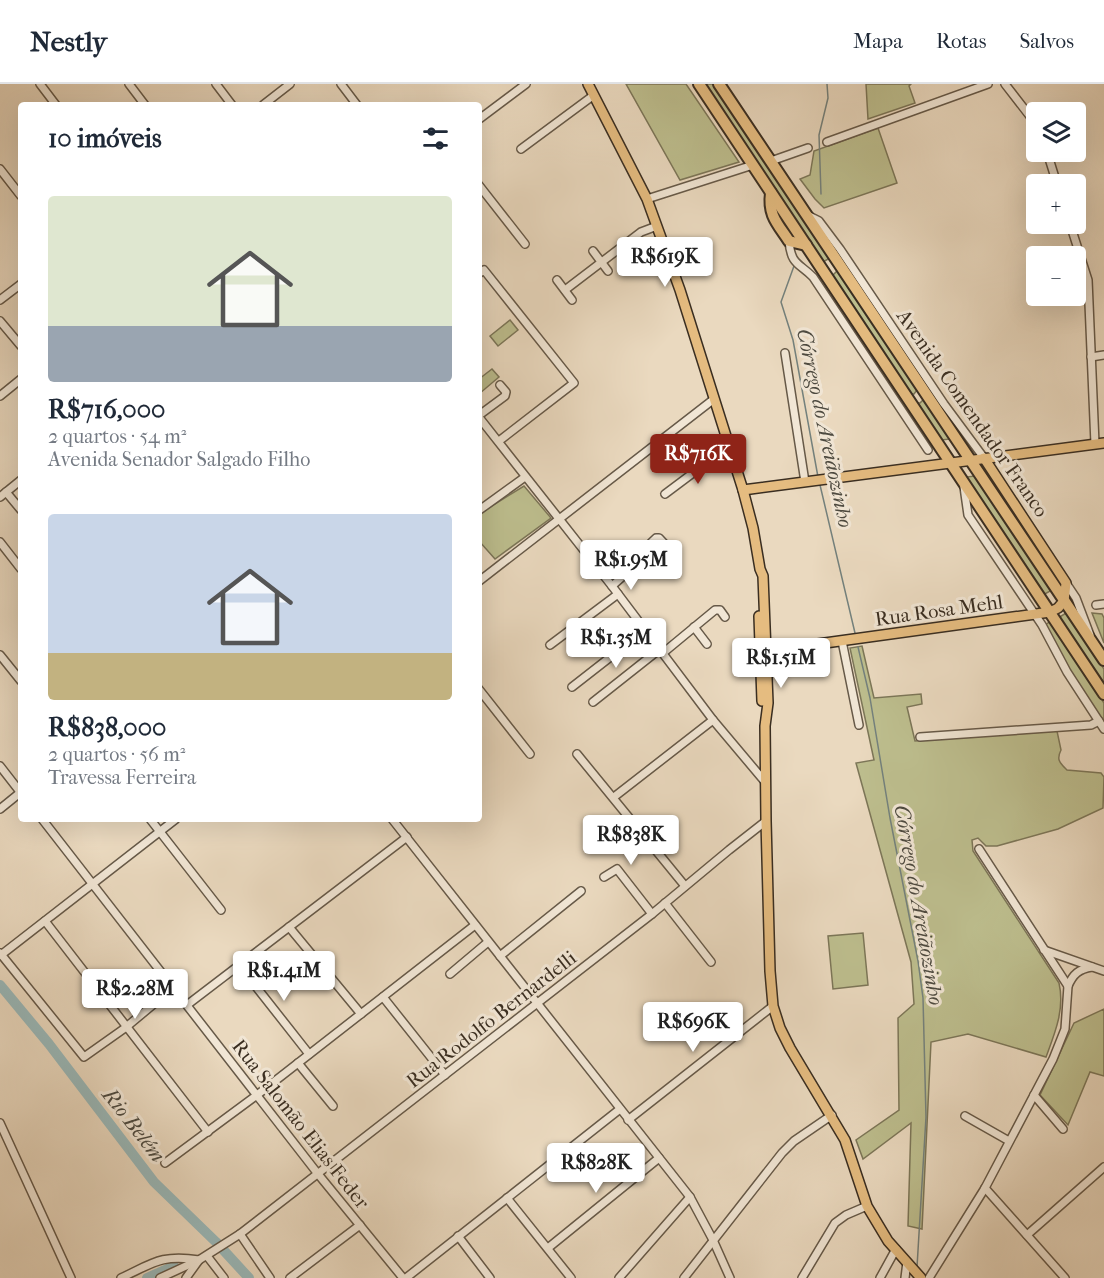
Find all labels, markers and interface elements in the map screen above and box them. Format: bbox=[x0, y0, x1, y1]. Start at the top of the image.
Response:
text: Nestly bbox=[30, 25, 107, 58]
text: Mapa bbox=[853, 29, 903, 53]
text: Rotas bbox=[936, 29, 986, 53]
text: Salvos bbox=[1019, 29, 1074, 53]
map controls bbox=[1026, 102, 1086, 306]
button: layers bbox=[1026, 102, 1086, 162]
icon: filters bbox=[419, 122, 452, 155]
text: 10 imóveis bbox=[48, 123, 162, 154]
button: + bbox=[1026, 174, 1086, 234]
icon: home bbox=[196, 235, 304, 343]
pin: R$619K bbox=[616, 237, 714, 288]
text: R$619K bbox=[631, 245, 699, 268]
button: − bbox=[1026, 246, 1086, 306]
street label: Avenida Comendador Franco bbox=[891, 304, 1053, 522]
water label: Córrego do Areiãozinho bbox=[792, 326, 858, 530]
text: R$716,000 bbox=[48, 394, 165, 425]
text: 2 quartos · 54 m² bbox=[48, 425, 186, 448]
pin: R$716K bbox=[649, 434, 747, 485]
text: R$716K bbox=[664, 442, 732, 465]
text: Avenida Senador Salgado Filho bbox=[48, 448, 310, 471]
pin: R$1.95M bbox=[576, 540, 686, 591]
text: R$1.95M bbox=[594, 548, 668, 571]
icon: home bbox=[196, 553, 304, 661]
street label: Rua Rosa Mehl bbox=[874, 590, 1005, 631]
pin: R$1.35M bbox=[561, 618, 671, 669]
text: R$1.35M bbox=[580, 626, 652, 649]
pin: R$1.51M bbox=[726, 638, 836, 689]
text: R$1.51M bbox=[746, 646, 816, 669]
text: R$838,000 bbox=[48, 712, 166, 743]
text: 2 quartos · 56 m² bbox=[48, 743, 185, 766]
text: Travessa Ferreira bbox=[48, 766, 196, 789]
water label: Córrego do Areiãozinho bbox=[890, 803, 948, 1007]
pin: R$838K bbox=[582, 815, 680, 866]
text: R$838K bbox=[597, 823, 665, 846]
street label: Rua Rodolfo Bernardelli bbox=[402, 946, 581, 1093]
pin: R$1.41M bbox=[229, 951, 339, 1002]
text: R$1.41M bbox=[247, 959, 321, 982]
pin: R$2.28M bbox=[80, 969, 190, 1020]
text: R$2.28M bbox=[96, 977, 174, 1000]
pin: R$696K bbox=[644, 1002, 742, 1053]
text: R$696K bbox=[657, 1010, 729, 1033]
street label: Rua Salomão Elias Feder bbox=[227, 1035, 374, 1214]
water label: Rio Belém bbox=[96, 1082, 170, 1167]
pin: R$828K bbox=[547, 1143, 645, 1194]
text: R$828K bbox=[561, 1151, 631, 1174]

